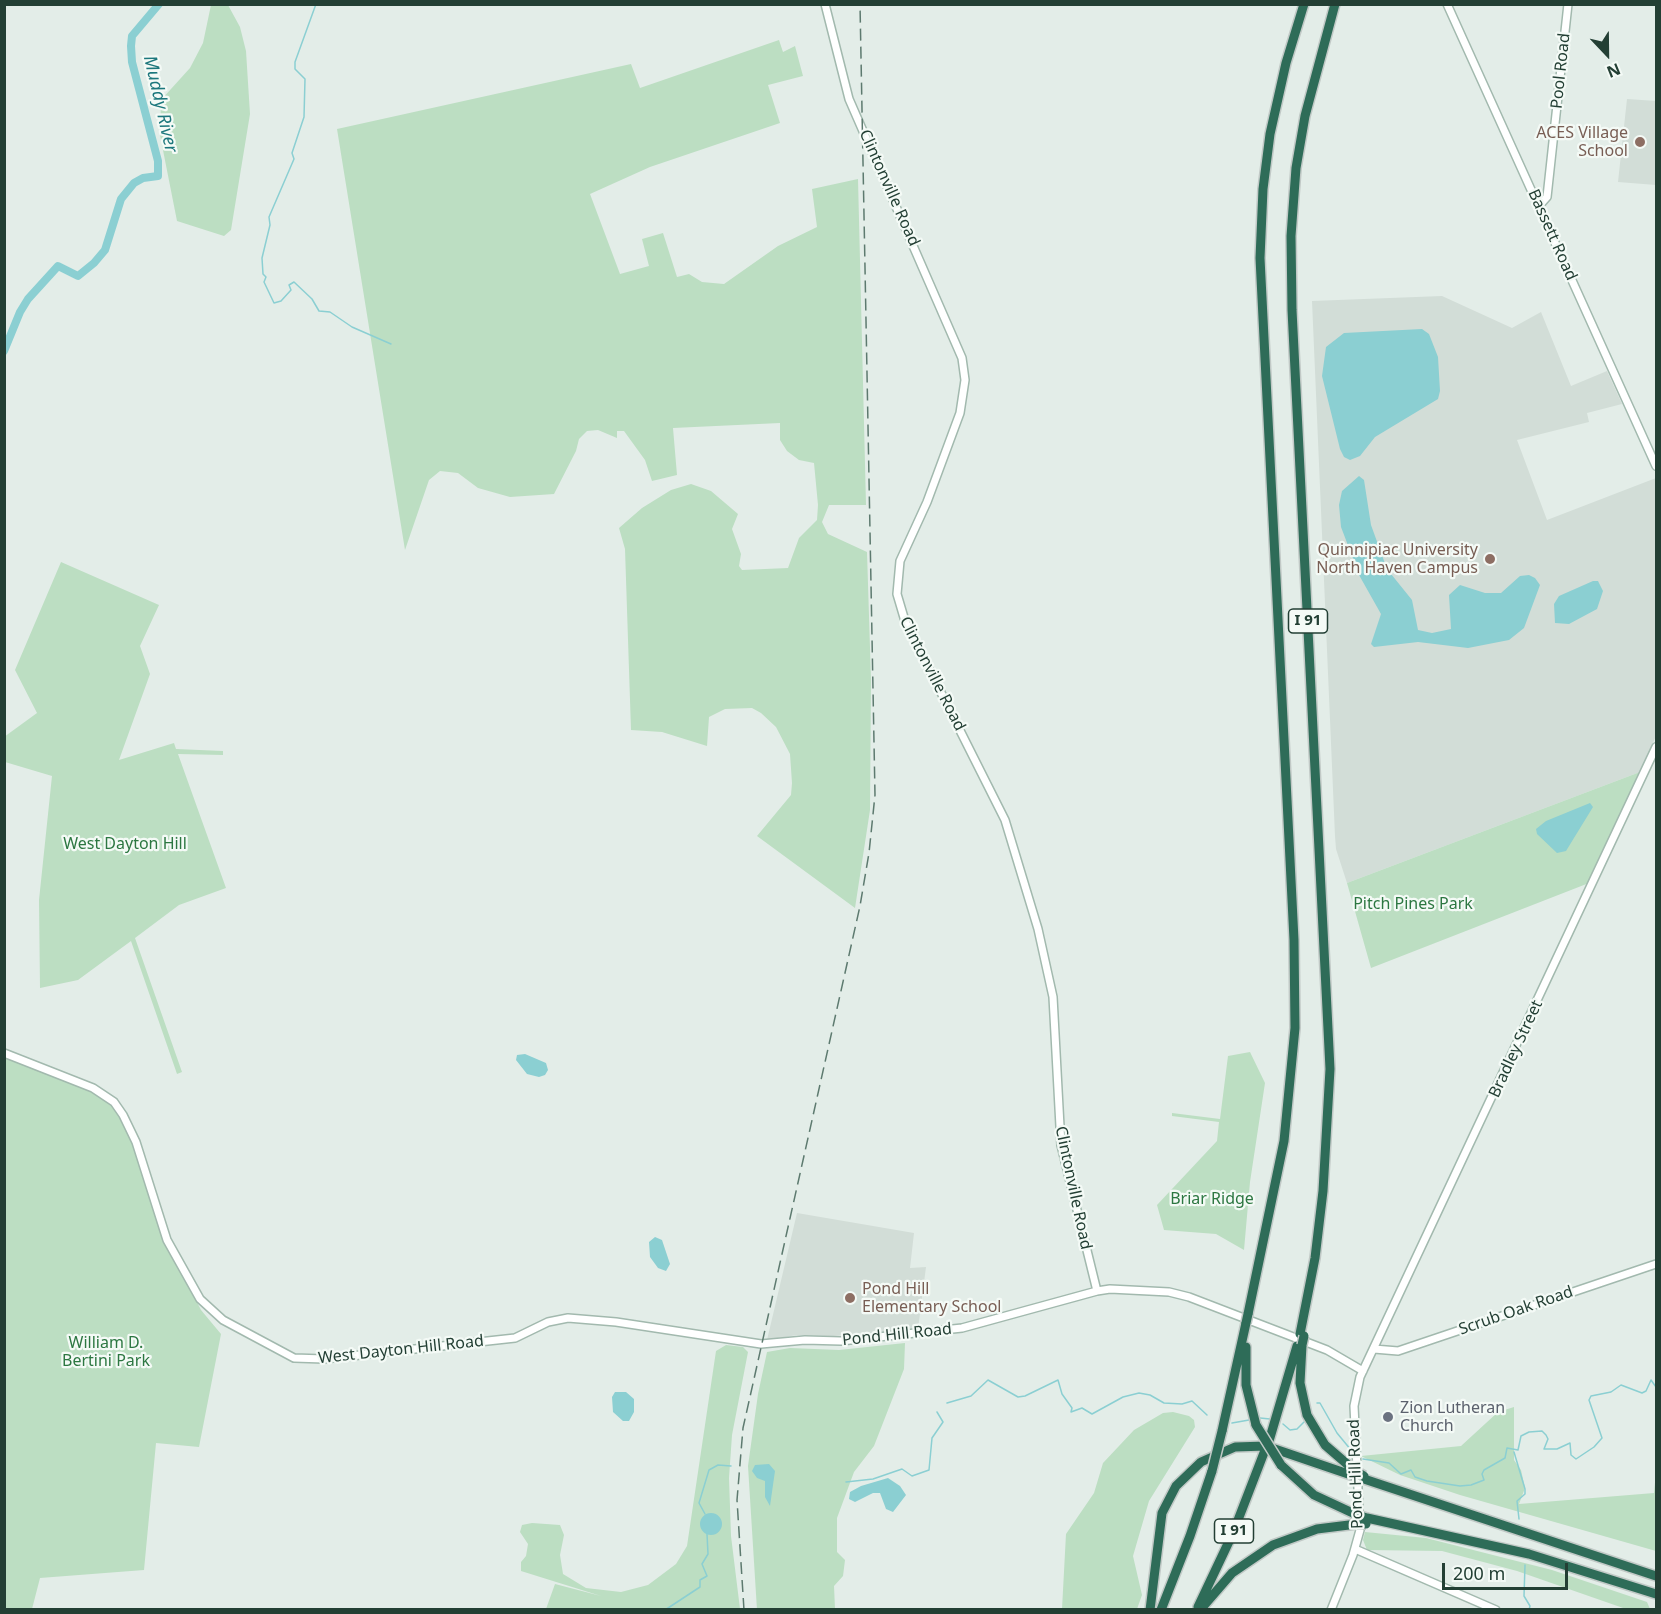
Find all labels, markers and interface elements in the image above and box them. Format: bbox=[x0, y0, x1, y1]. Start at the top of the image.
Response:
north arrow bbox=[1577, 24, 1637, 84]
street label: Pool Road bbox=[1547, 32, 1575, 110]
water label: Muddy River bbox=[138, 53, 182, 155]
text: N bbox=[1604, 58, 1624, 83]
place label: ACES Village School bbox=[1536, 123, 1628, 161]
street label: Clintonville Road bbox=[855, 127, 923, 249]
marker: ACES Village School bbox=[1633, 135, 1647, 149]
street label: Bassett Road bbox=[1523, 186, 1581, 284]
place label: Quinnipiac University North Haven Campus bbox=[1316, 540, 1478, 578]
marker: Quinnipiac University North Haven Campus bbox=[1483, 552, 1497, 566]
road number: I 91 bbox=[1288, 609, 1328, 633]
street label: Clintonville Road bbox=[895, 614, 969, 734]
park label: West Dayton Hill bbox=[63, 834, 187, 854]
park label: Pitch Pines Park bbox=[1353, 894, 1473, 914]
street label: Bradley Street bbox=[1485, 997, 1547, 1101]
street label: Clintonville Road bbox=[1051, 1125, 1095, 1251]
park label: Briar Ridge bbox=[1170, 1189, 1254, 1209]
place label: Pond Hill Elementary School bbox=[862, 1279, 1001, 1317]
street label: Scrub Oak Road bbox=[1456, 1282, 1576, 1340]
marker: Pond Hill Elementary School bbox=[843, 1291, 857, 1305]
street label: Pond Hill Road bbox=[841, 1320, 953, 1350]
street label: West Dayton Hill Road bbox=[317, 1332, 485, 1368]
park label: William D. Bertini Park bbox=[62, 1333, 150, 1371]
place label: Zion Lutheran Church bbox=[1400, 1398, 1505, 1436]
marker: Zion Lutheran Church bbox=[1381, 1410, 1395, 1424]
street label: Pond Hill Road bbox=[1344, 1419, 1368, 1529]
road number: I 91 bbox=[1214, 1519, 1254, 1543]
scale bar bbox=[1445, 1551, 1571, 1589]
text: 200 m bbox=[1453, 1561, 1505, 1585]

